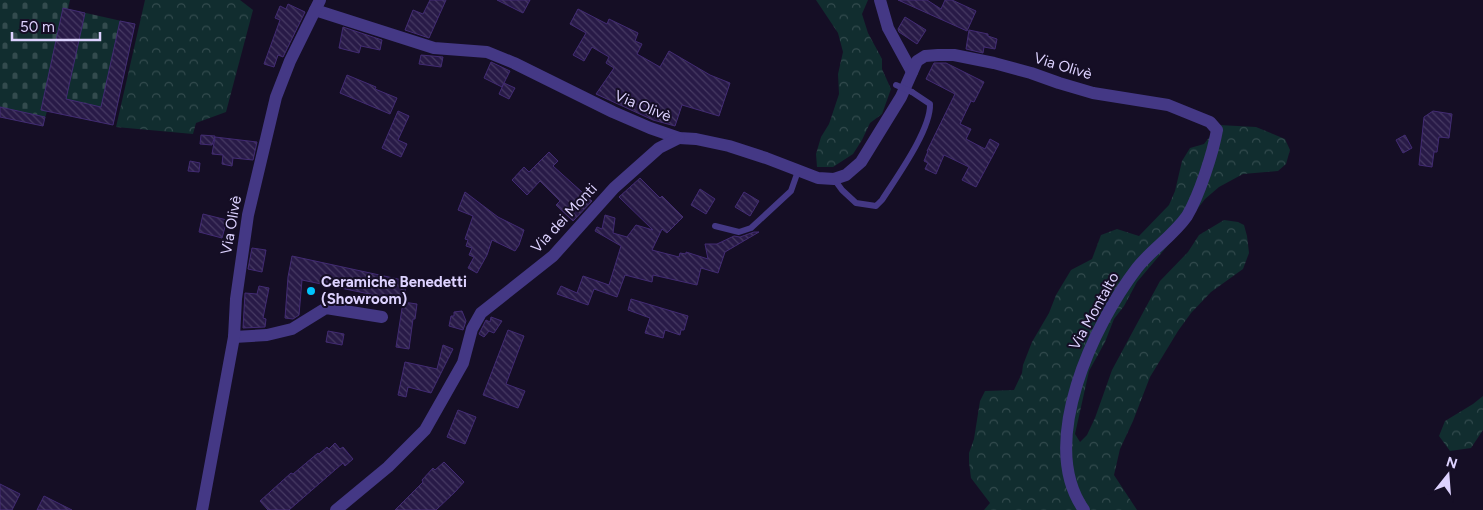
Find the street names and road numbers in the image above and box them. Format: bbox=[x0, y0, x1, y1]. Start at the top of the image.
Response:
street label: Via Olivè bbox=[1032, 49, 1094, 83]
street label: Via Olivè bbox=[612, 87, 674, 125]
street label: Via dei Monti bbox=[527, 180, 601, 256]
street label: Via Olivè bbox=[217, 194, 245, 256]
street label: Via Montalto bbox=[1065, 269, 1123, 353]

